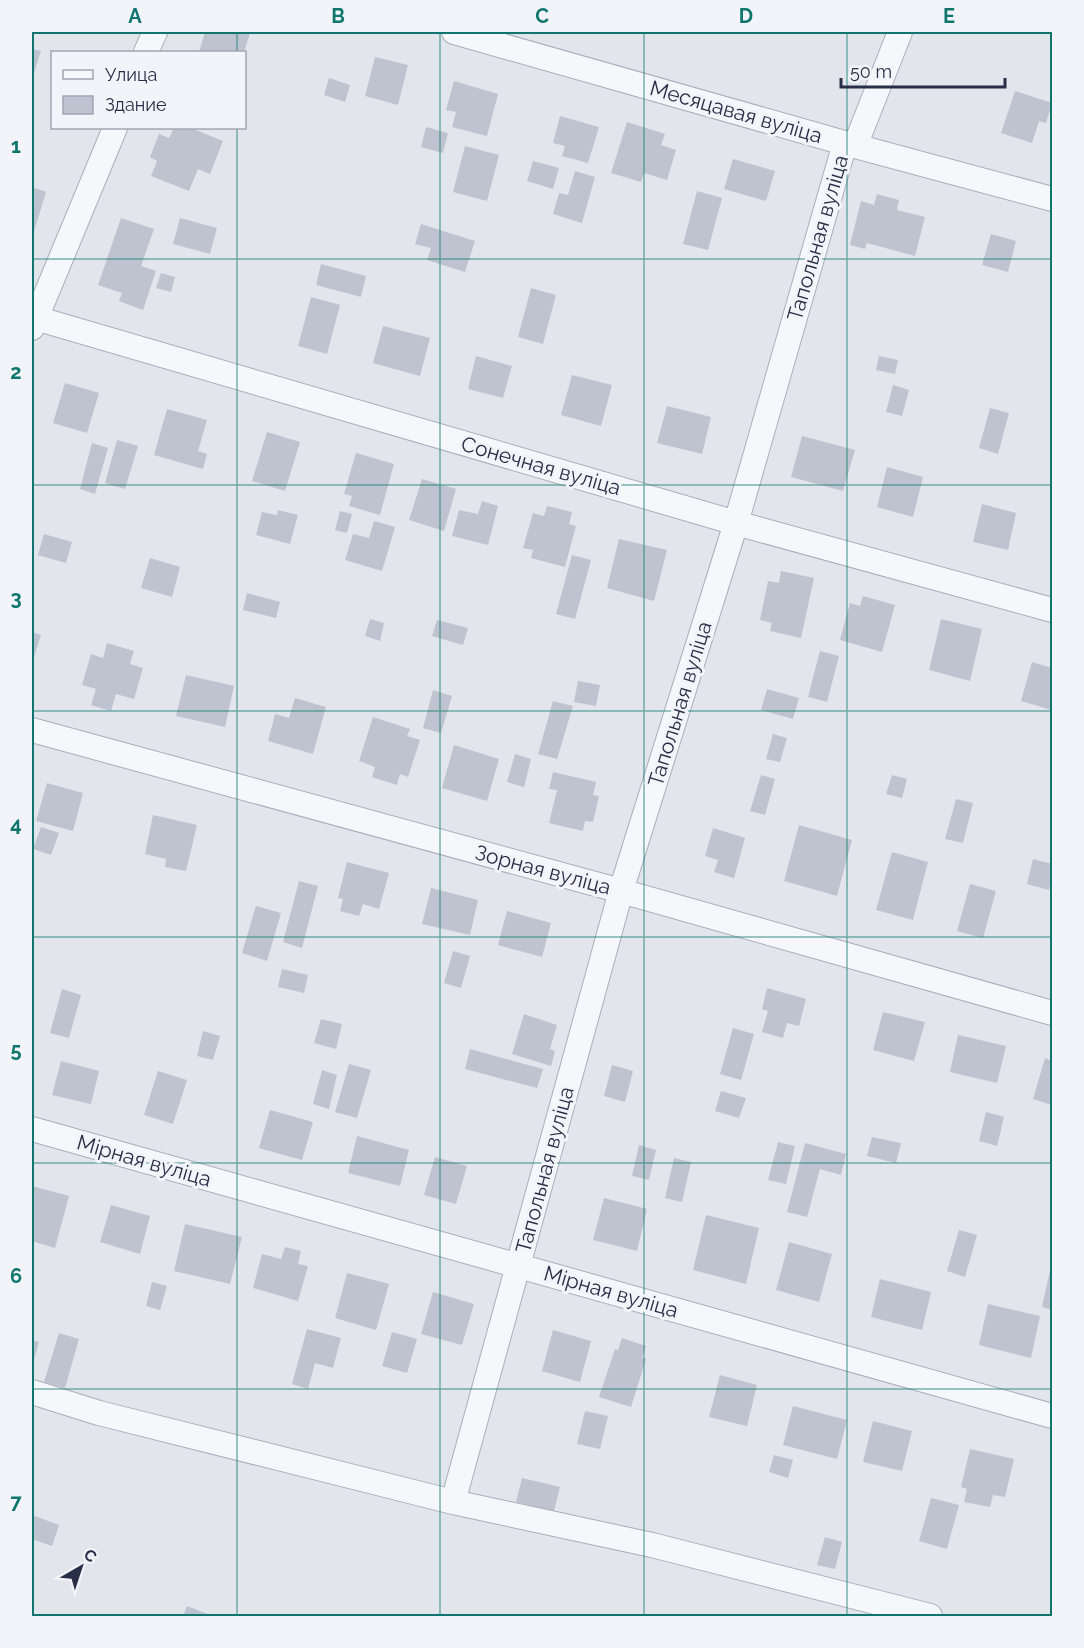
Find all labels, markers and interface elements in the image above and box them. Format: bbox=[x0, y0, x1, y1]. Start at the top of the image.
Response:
text: A bbox=[128, 4, 142, 28]
text: B bbox=[331, 4, 345, 28]
text: C bbox=[535, 4, 549, 28]
text: D bbox=[739, 4, 753, 28]
text: E bbox=[943, 4, 955, 28]
legend bbox=[51, 51, 246, 129]
scale bar bbox=[841, 51, 1004, 89]
text: 50 m bbox=[850, 61, 892, 82]
text: Улица bbox=[105, 64, 157, 85]
street label: Месяцавая вуліца bbox=[647, 75, 825, 148]
text: Здание bbox=[105, 94, 167, 115]
text: 1 bbox=[11, 134, 21, 158]
street label: Тапольная вуліца bbox=[782, 152, 853, 324]
text: 2 bbox=[10, 360, 22, 384]
street label: Сонечная вуліца bbox=[458, 431, 624, 500]
text: 3 bbox=[10, 586, 22, 610]
street label: Тапольная вуліца bbox=[643, 618, 717, 789]
text: 4 bbox=[10, 812, 22, 836]
street label: Зорная вуліца bbox=[472, 839, 614, 900]
text: 5 bbox=[10, 1038, 22, 1062]
street label: Тапольная вуліца bbox=[510, 1084, 579, 1256]
street label: Мірная вуліца bbox=[74, 1129, 214, 1192]
street label: Мірная вуліца bbox=[541, 1260, 681, 1323]
text: 6 bbox=[10, 1264, 22, 1288]
text: 7 bbox=[10, 1490, 22, 1514]
north arrow bbox=[51, 1537, 111, 1597]
text: С bbox=[80, 1545, 100, 1567]

